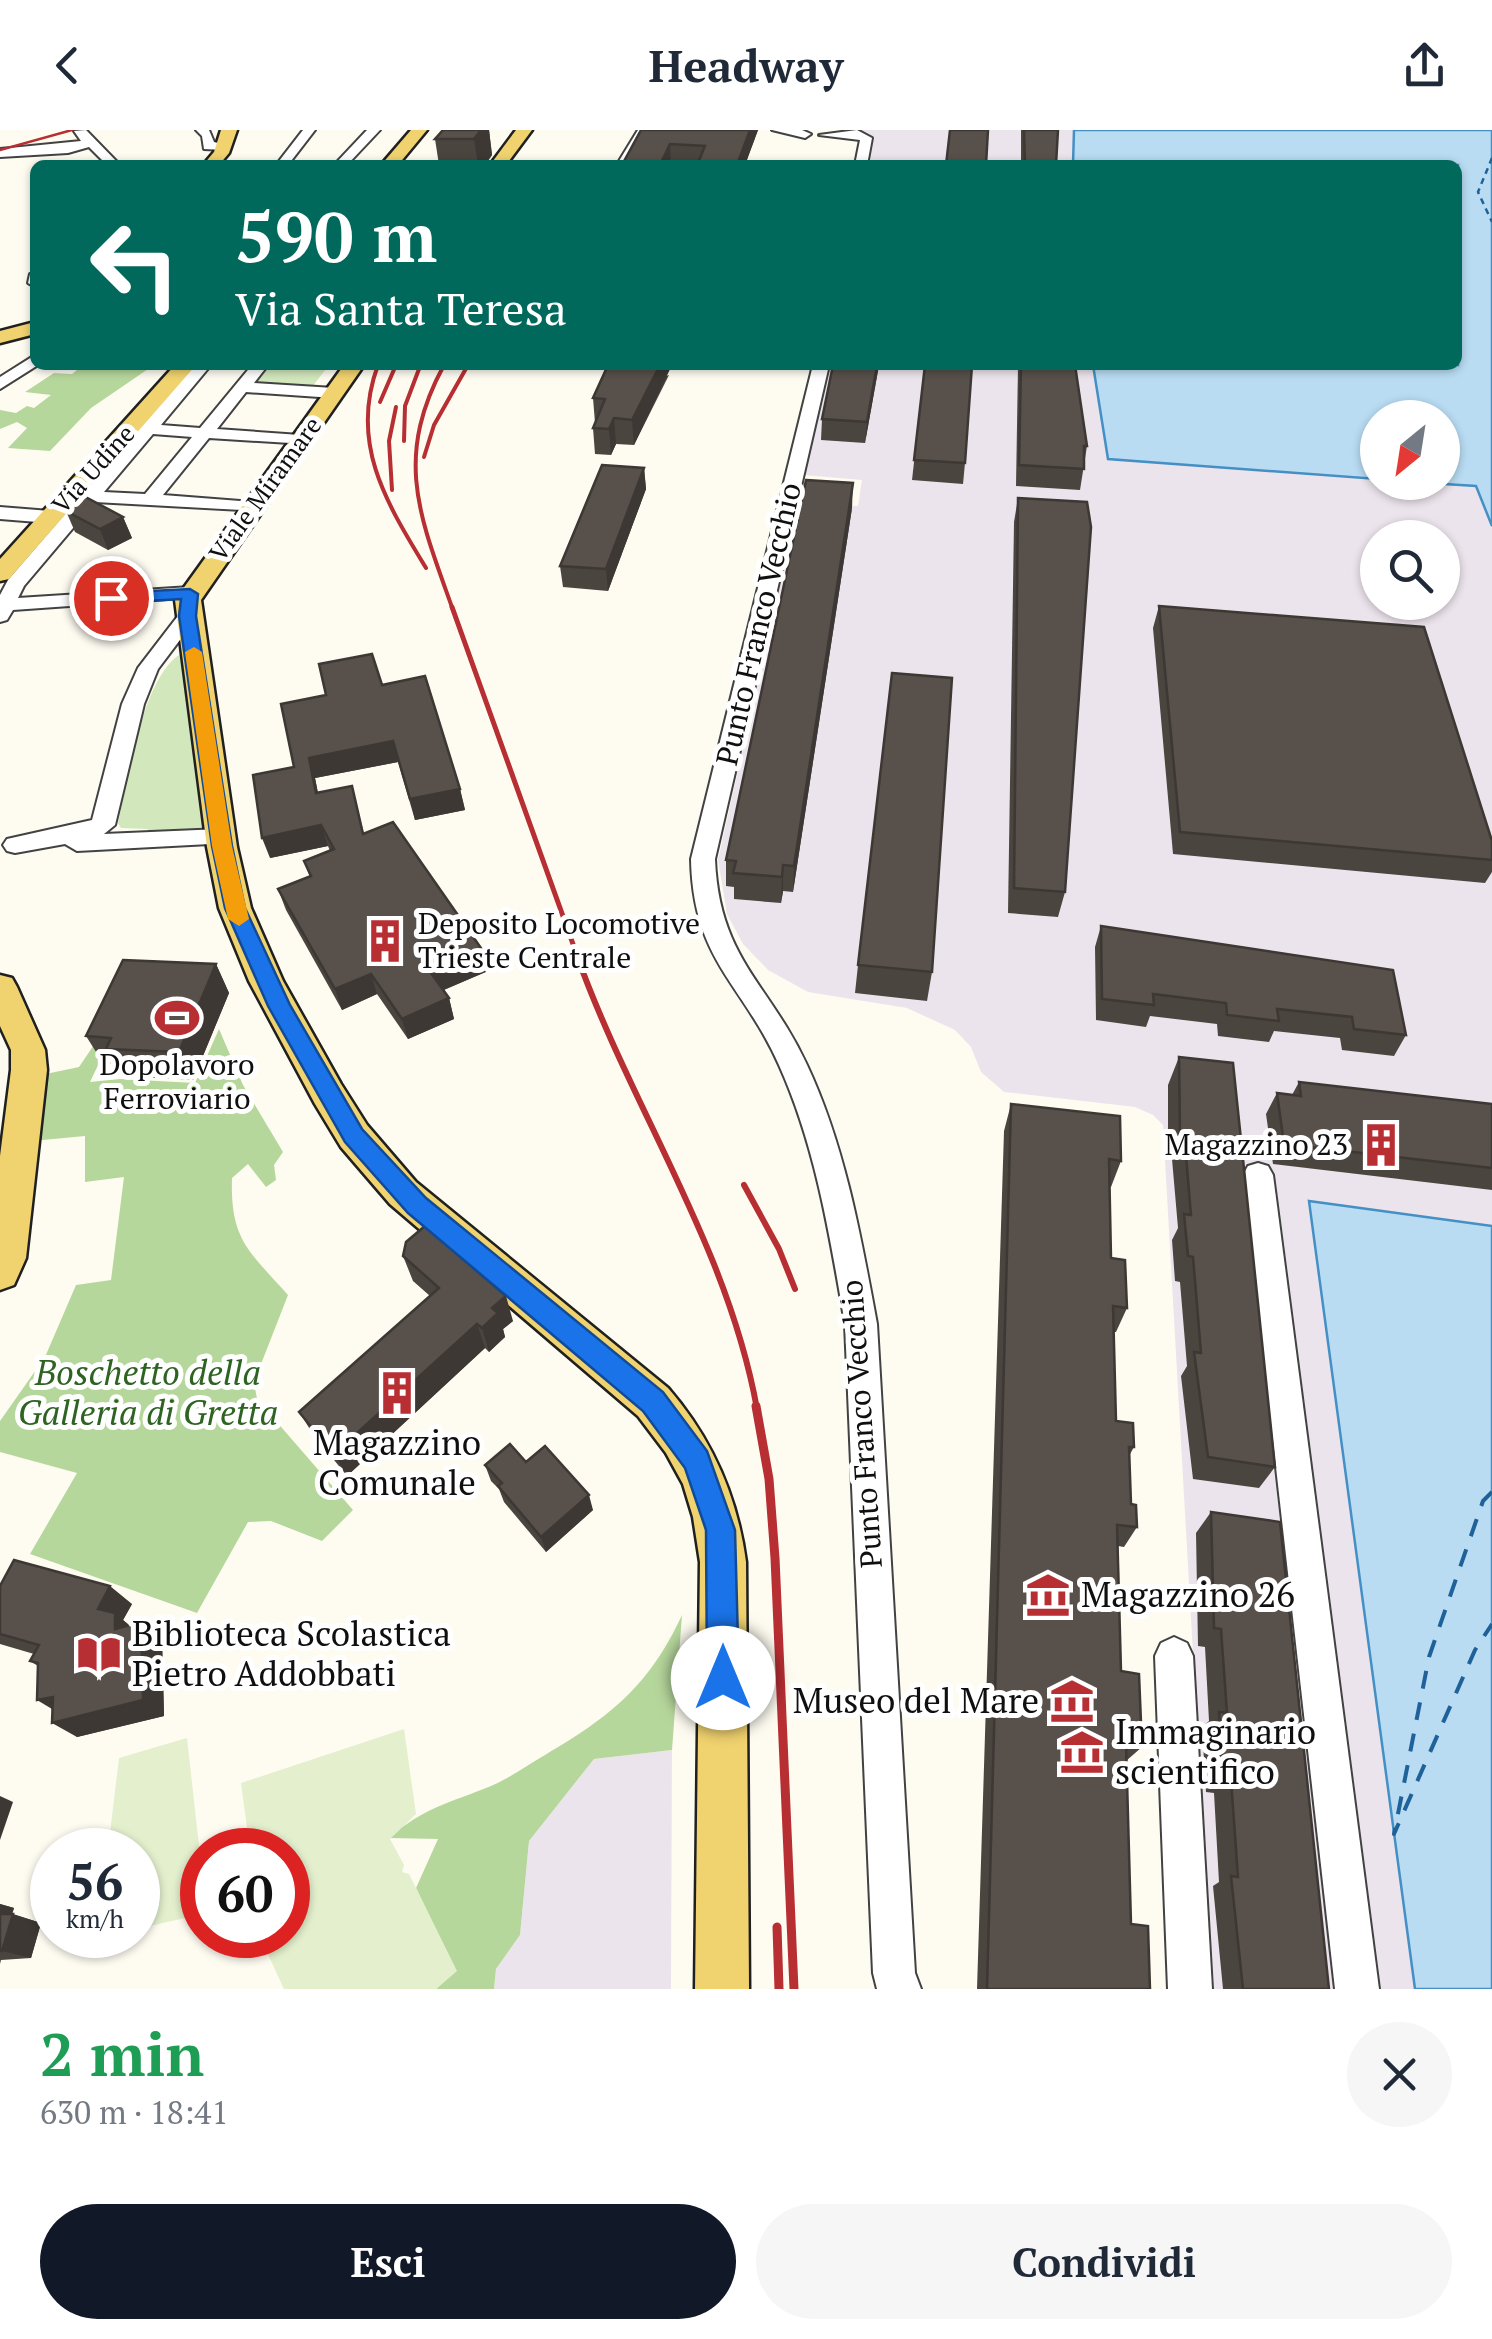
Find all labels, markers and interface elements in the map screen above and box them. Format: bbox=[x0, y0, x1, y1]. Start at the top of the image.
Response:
text: Headway bbox=[649, 35, 843, 95]
icon: back bbox=[40, 38, 95, 93]
icon: share bbox=[1397, 38, 1452, 93]
text: 590 m bbox=[235, 189, 437, 282]
icon: left bbox=[70, 200, 200, 330]
text: Via Santa Teresa bbox=[235, 278, 567, 338]
north arrow bbox=[1360, 400, 1460, 500]
map controls bbox=[1360, 400, 1460, 620]
street label: Viale Miramare bbox=[201, 410, 328, 568]
street label: Via Udine bbox=[44, 417, 141, 520]
street label: Punto Franco Vecchio bbox=[706, 479, 810, 769]
button: search bbox=[1360, 520, 1460, 620]
pin bbox=[69, 556, 154, 641]
icon: arrive bbox=[84, 571, 139, 626]
place label: Deposito Locomotive Trieste Centrale bbox=[418, 903, 700, 977]
building icon: Deposito Locomotive Trieste Centrale bbox=[361, 917, 409, 965]
sports icon: Dopolavoro Ferroviario bbox=[153, 994, 201, 1042]
place label: Dopolavoro Ferroviario bbox=[100, 1044, 254, 1118]
building icon: Magazzino 23 bbox=[1357, 1121, 1405, 1169]
place label: Magazzino 23 bbox=[1165, 1124, 1348, 1164]
street label: Punto Franco Vecchio bbox=[831, 1279, 891, 1569]
park label: Boschetto della Galleria di Gretta bbox=[18, 1349, 278, 1435]
building icon: Magazzino Comunale bbox=[373, 1369, 421, 1417]
place label: Magazzino Comunale bbox=[313, 1419, 481, 1505]
museum icon: Magazzino 26 bbox=[1024, 1571, 1072, 1619]
place label: Magazzino 26 bbox=[1081, 1571, 1295, 1617]
place label: Biblioteca Scolastica Pietro Addobbati bbox=[132, 1610, 451, 1696]
position arrow bbox=[671, 1626, 775, 1730]
library icon: Biblioteca Scolastica Pietro Addobbati bbox=[75, 1630, 123, 1678]
place label: Museo del Mare bbox=[793, 1677, 1039, 1723]
museum icon: Museo del Mare bbox=[1048, 1677, 1096, 1725]
place label: Immaginario scientifico bbox=[1115, 1708, 1316, 1794]
museum icon: Immaginario scientifico bbox=[1058, 1728, 1106, 1776]
speed limit sign: 60 bbox=[180, 1828, 310, 1958]
text: 56 bbox=[67, 1848, 123, 1914]
text: km/h bbox=[66, 1902, 124, 1935]
text: 2 min bbox=[40, 2014, 204, 2093]
button: close bbox=[1347, 2022, 1452, 2127]
text: 630 m · 18:41 bbox=[40, 2091, 228, 2133]
button: Esci bbox=[40, 2204, 736, 2319]
button: Condividi bbox=[756, 2204, 1452, 2319]

